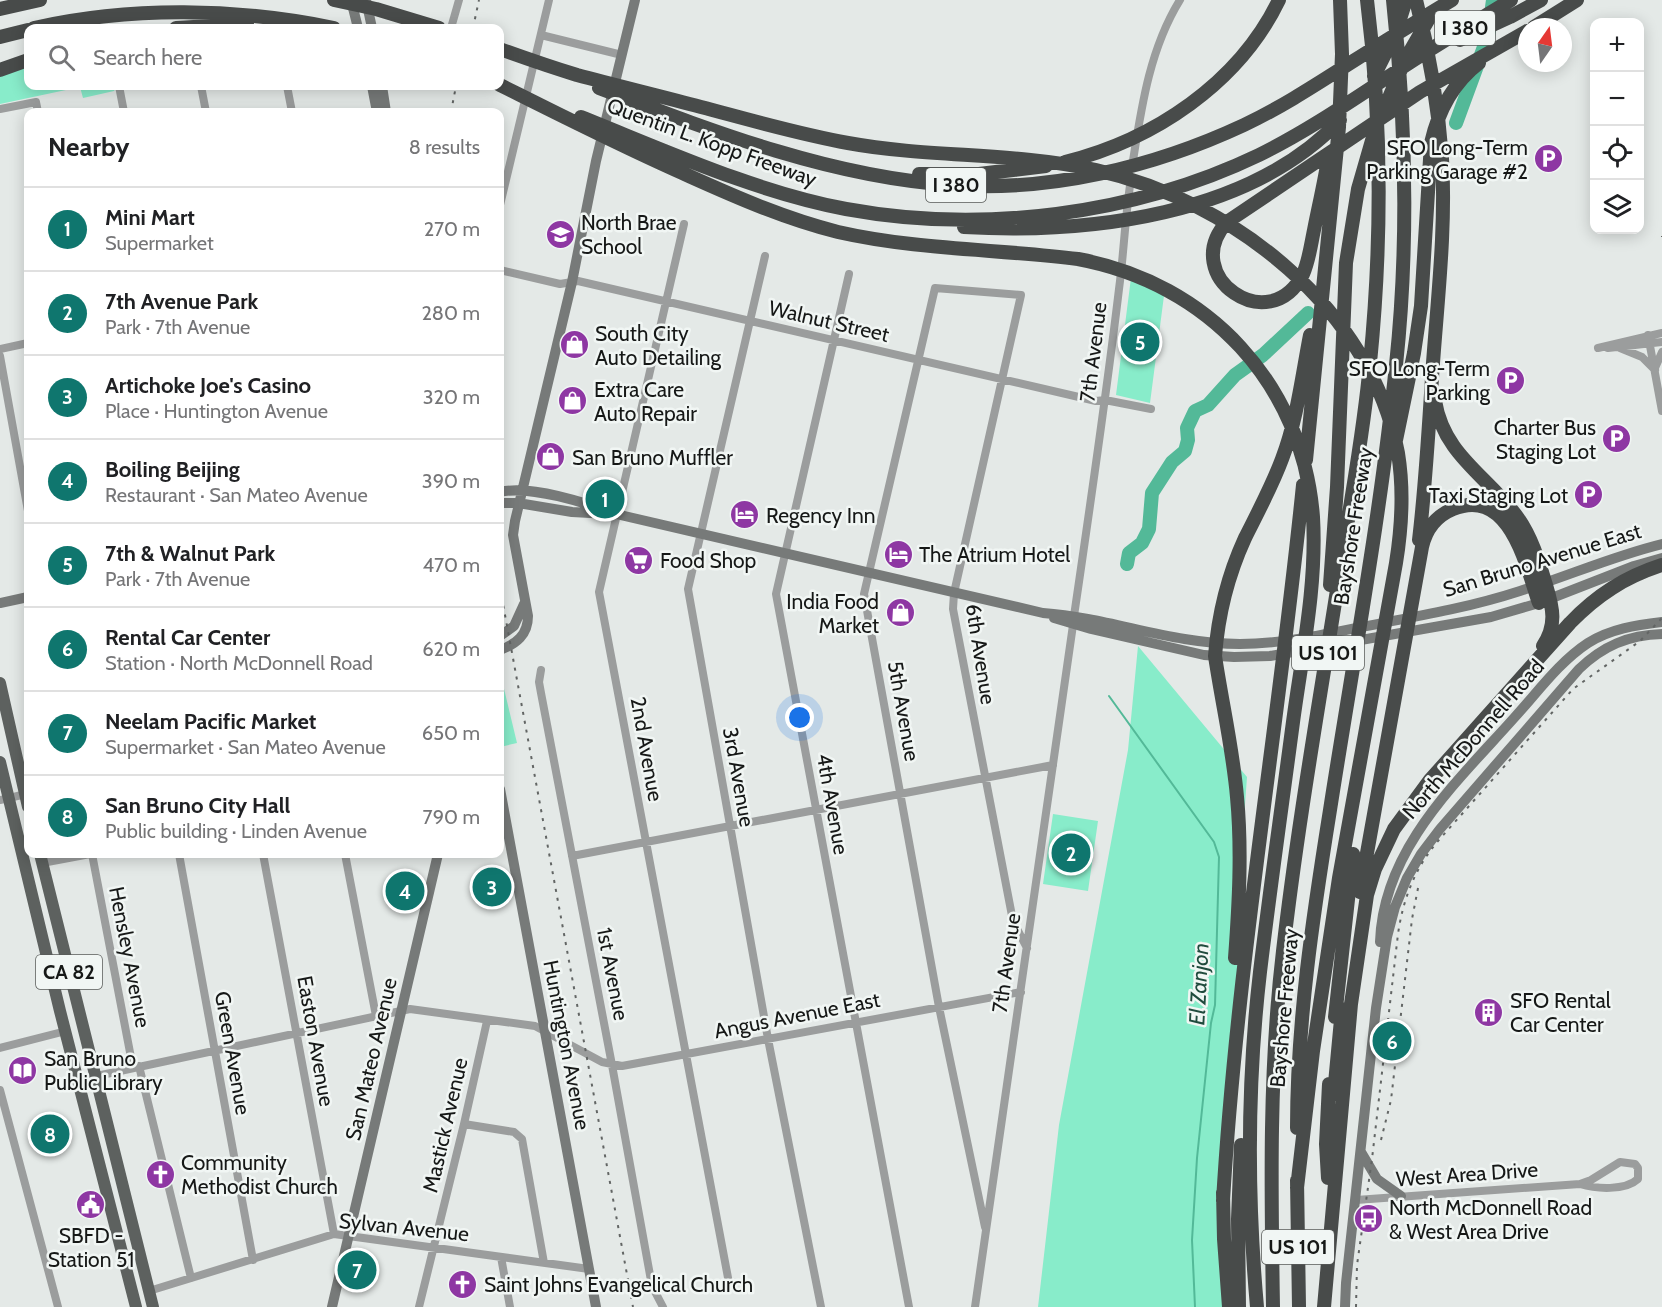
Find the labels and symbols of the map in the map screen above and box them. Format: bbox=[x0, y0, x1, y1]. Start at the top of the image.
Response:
road number: I 380 bbox=[1435, 11, 1495, 45]
north arrow bbox=[1518, 18, 1572, 72]
street label: Quentin L. Kopp Freeway bbox=[604, 92, 821, 192]
place label: SFO Long-Term Parking Garage #2 bbox=[1366, 135, 1528, 184]
parking icon: SFO Long-Term Parking Garage #2 bbox=[1533, 143, 1565, 175]
road number: I 380 bbox=[926, 168, 986, 202]
place label: North Brae School bbox=[581, 210, 677, 259]
school or university icon: North Brae School bbox=[544, 218, 576, 250]
street label: Walnut Street bbox=[766, 295, 892, 347]
street label: 7th Avenue bbox=[1074, 300, 1112, 403]
pin: 5 bbox=[1120, 320, 1160, 364]
place label: South City Auto Detailing bbox=[595, 321, 722, 370]
shop icon: South City Auto Detailing bbox=[558, 329, 590, 361]
place label: SFO Long-Term Parking bbox=[1349, 356, 1491, 405]
parking icon: SFO Long-Term Parking bbox=[1495, 364, 1527, 396]
place label: Extra Care Auto Repair bbox=[594, 377, 697, 426]
shop icon: Extra Care Auto Repair bbox=[557, 385, 589, 417]
place label: Charter Bus Staging Lot bbox=[1494, 415, 1596, 464]
parking icon: Charter Bus Staging Lot bbox=[1601, 423, 1633, 455]
shop icon: San Bruno Muffler bbox=[535, 441, 567, 473]
place label: San Bruno Muffler bbox=[572, 445, 733, 470]
street label: Bayshore Freeway bbox=[1328, 445, 1378, 607]
pin: 1 bbox=[586, 476, 624, 522]
parking icon: Taxi Staging Lot bbox=[1573, 479, 1605, 511]
place label: Taxi Staging Lot bbox=[1429, 483, 1568, 508]
hotel icon: Regency Inn bbox=[729, 499, 761, 531]
place label: Regency Inn bbox=[766, 503, 875, 528]
street label: San Bruno Avenue East bbox=[1440, 518, 1644, 602]
hotel icon: The Atrium Hotel bbox=[882, 538, 914, 570]
place label: The Atrium Hotel bbox=[919, 542, 1070, 567]
supermarket icon: Food Shop bbox=[623, 544, 655, 576]
place label: Food Shop bbox=[660, 548, 756, 573]
place label: India Food Market bbox=[786, 589, 879, 638]
shop icon: India Food Market bbox=[884, 597, 916, 629]
street label: 6th Avenue bbox=[961, 602, 1001, 706]
road number: US 101 bbox=[1292, 636, 1364, 670]
street label: North McDonnell Road bbox=[1397, 654, 1549, 824]
street label: 5th Avenue bbox=[883, 659, 925, 763]
street label: 2nd Avenue bbox=[626, 695, 669, 803]
your location bbox=[785, 703, 814, 732]
street label: 3rd Avenue bbox=[718, 725, 760, 829]
street label: 4th Avenue bbox=[812, 752, 854, 857]
pin: 2 bbox=[1052, 830, 1090, 876]
pin: 3 bbox=[472, 864, 512, 910]
pin: 4 bbox=[386, 868, 424, 914]
street label: Hensley Avenue bbox=[104, 884, 156, 1030]
street label: 7th Avenue bbox=[987, 911, 1025, 1014]
street label: 1st Avenue bbox=[592, 926, 634, 1023]
street label: Bayshore Freeway bbox=[1265, 927, 1303, 1089]
water label: El Zanjon bbox=[1183, 942, 1215, 1026]
road number: CA 82 bbox=[36, 955, 102, 989]
street label: Huntington Avenue bbox=[538, 958, 596, 1132]
street label: Easton Avenue bbox=[292, 974, 340, 1108]
street label: San Mateo Avenue bbox=[340, 975, 402, 1143]
street label: Angus Avenue East bbox=[712, 987, 882, 1043]
place label: SFO Rental Car Center bbox=[1510, 988, 1611, 1037]
street label: Green Avenue bbox=[210, 989, 256, 1117]
building icon: SFO Rental Car Center bbox=[1473, 996, 1505, 1028]
pin: 6 bbox=[1372, 1018, 1412, 1064]
place label: San Bruno Public Library bbox=[44, 1046, 163, 1095]
library icon: San Bruno Public Library bbox=[7, 1054, 39, 1086]
street label: Mastick Avenue bbox=[417, 1055, 473, 1195]
pin: 8 bbox=[31, 1112, 70, 1156]
place label: Community Methodist Church bbox=[181, 1150, 338, 1199]
street label: West Area Drive bbox=[1395, 1157, 1539, 1191]
church icon: Community Methodist Church bbox=[144, 1158, 176, 1190]
public building icon: SBFD - Station 51 bbox=[75, 1188, 107, 1220]
place label: North McDonnell Road & West Area Drive bbox=[1389, 1195, 1592, 1244]
bus stop icon: North McDonnell Road & West Area Drive bbox=[1352, 1203, 1384, 1235]
street label: Sylvan Avenue bbox=[338, 1208, 471, 1246]
place label: SBFD - Station 51 bbox=[48, 1223, 134, 1272]
road number: US 101 bbox=[1262, 1230, 1334, 1264]
pin: 7 bbox=[338, 1248, 376, 1292]
church icon: Saint Johns Evangelical Church bbox=[447, 1268, 479, 1300]
place label: Saint Johns Evangelical Church bbox=[484, 1272, 753, 1297]

